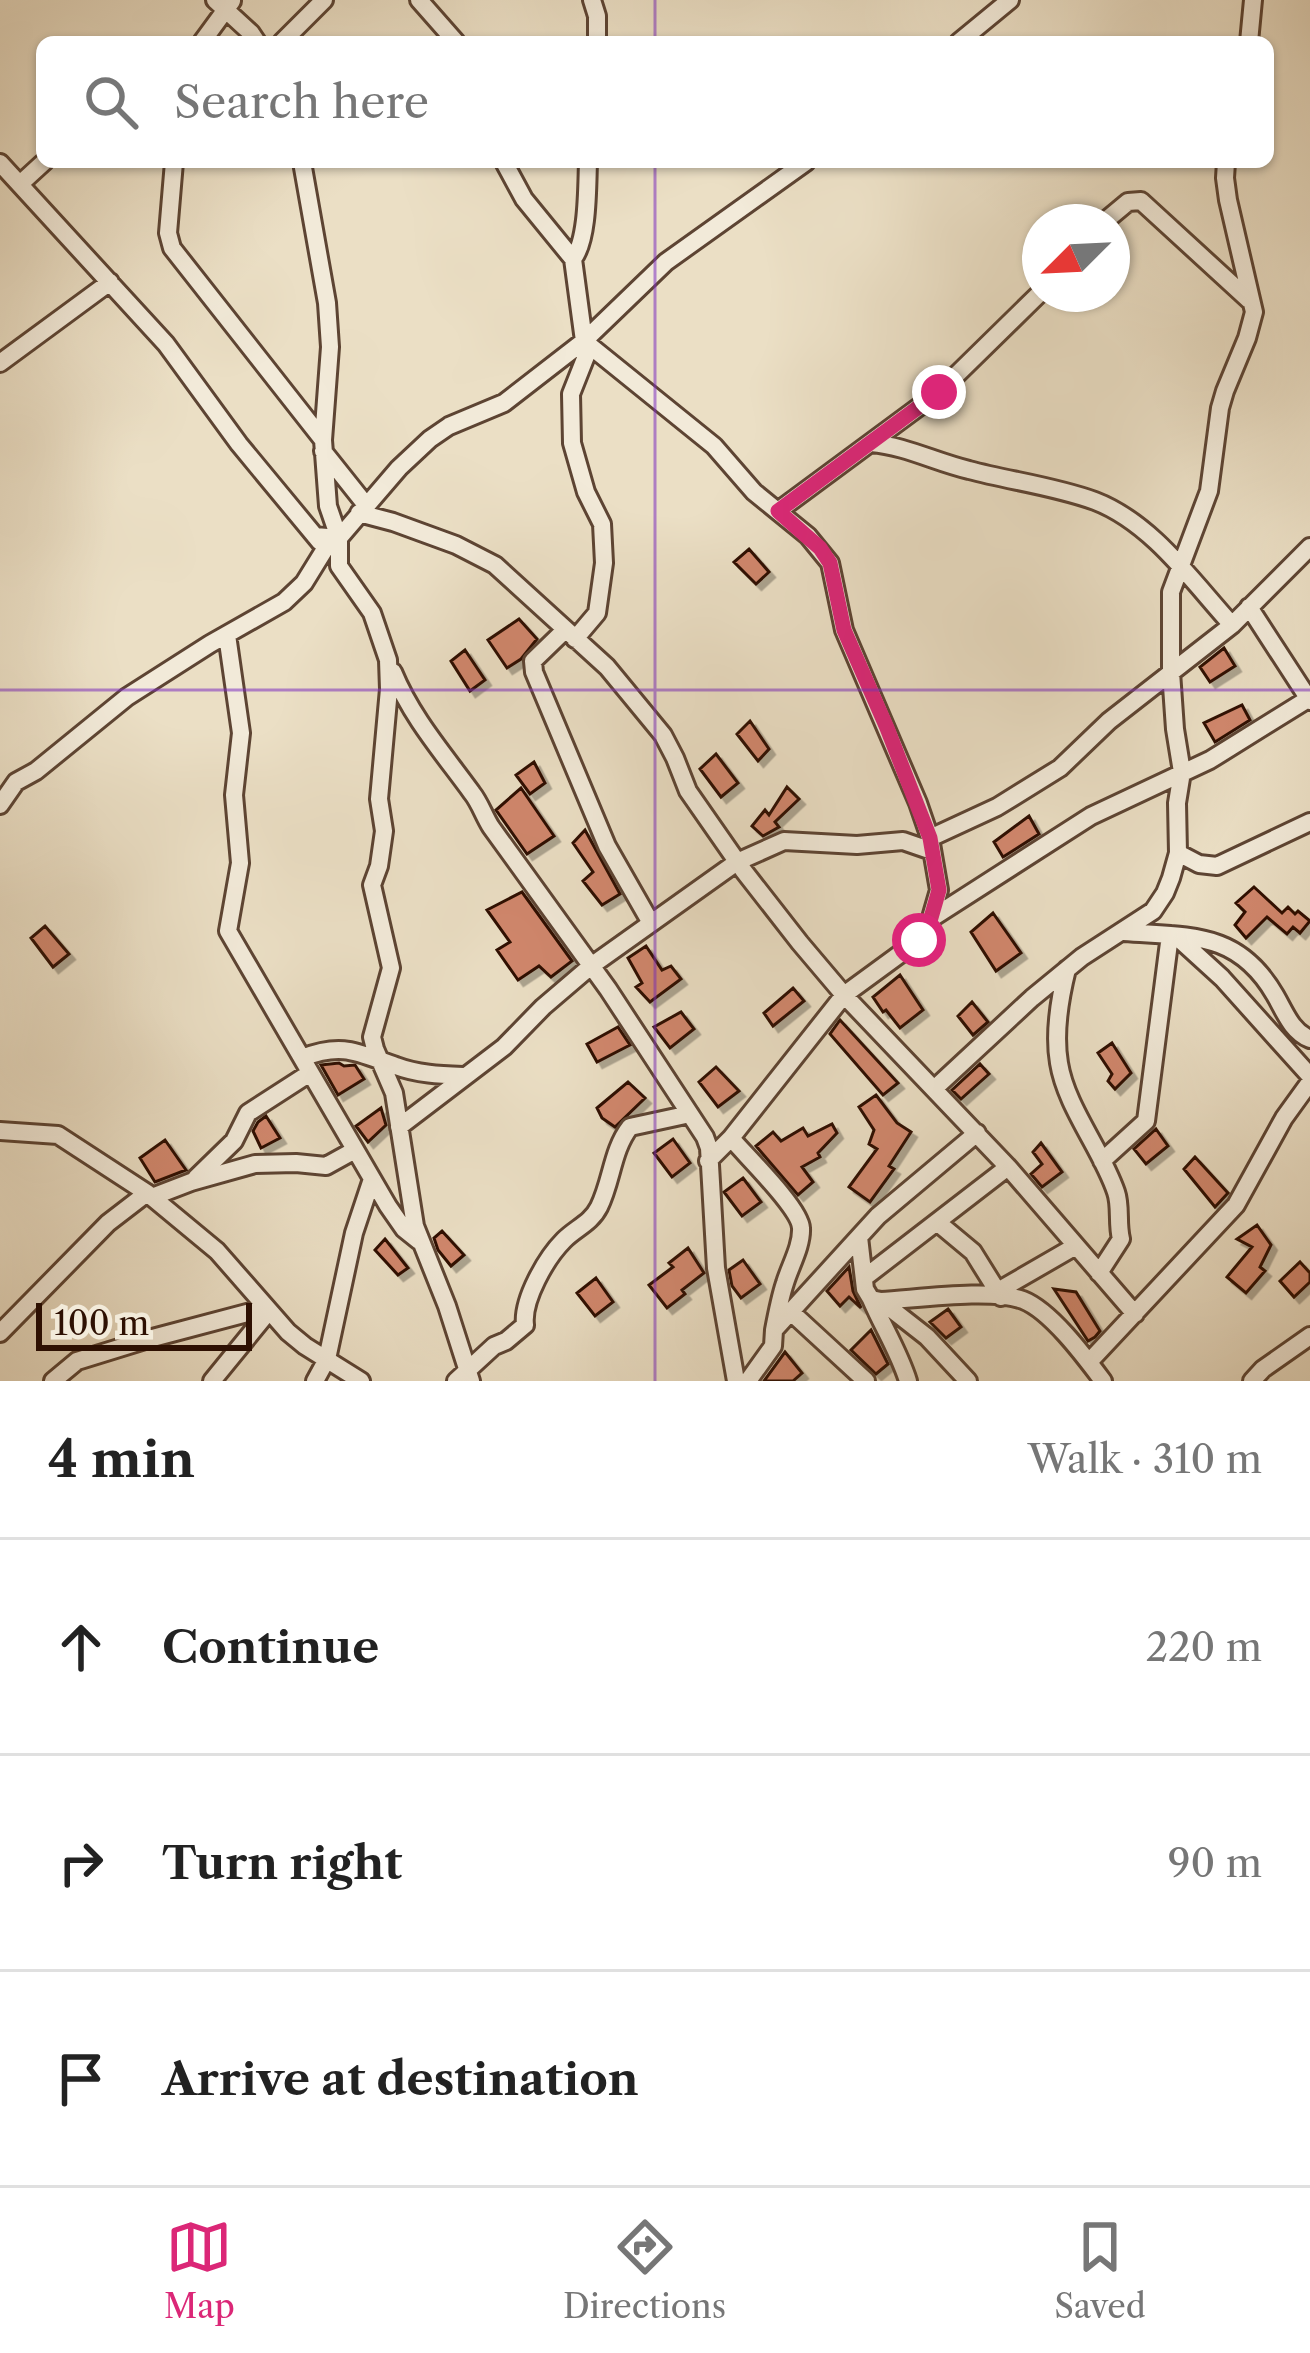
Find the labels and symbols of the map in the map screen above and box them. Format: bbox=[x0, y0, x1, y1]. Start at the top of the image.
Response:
north arrow bbox=[1022, 204, 1130, 312]
route end bbox=[912, 365, 966, 419]
route start bbox=[892, 913, 946, 967]
scale bar bbox=[36, 1297, 252, 1350]

